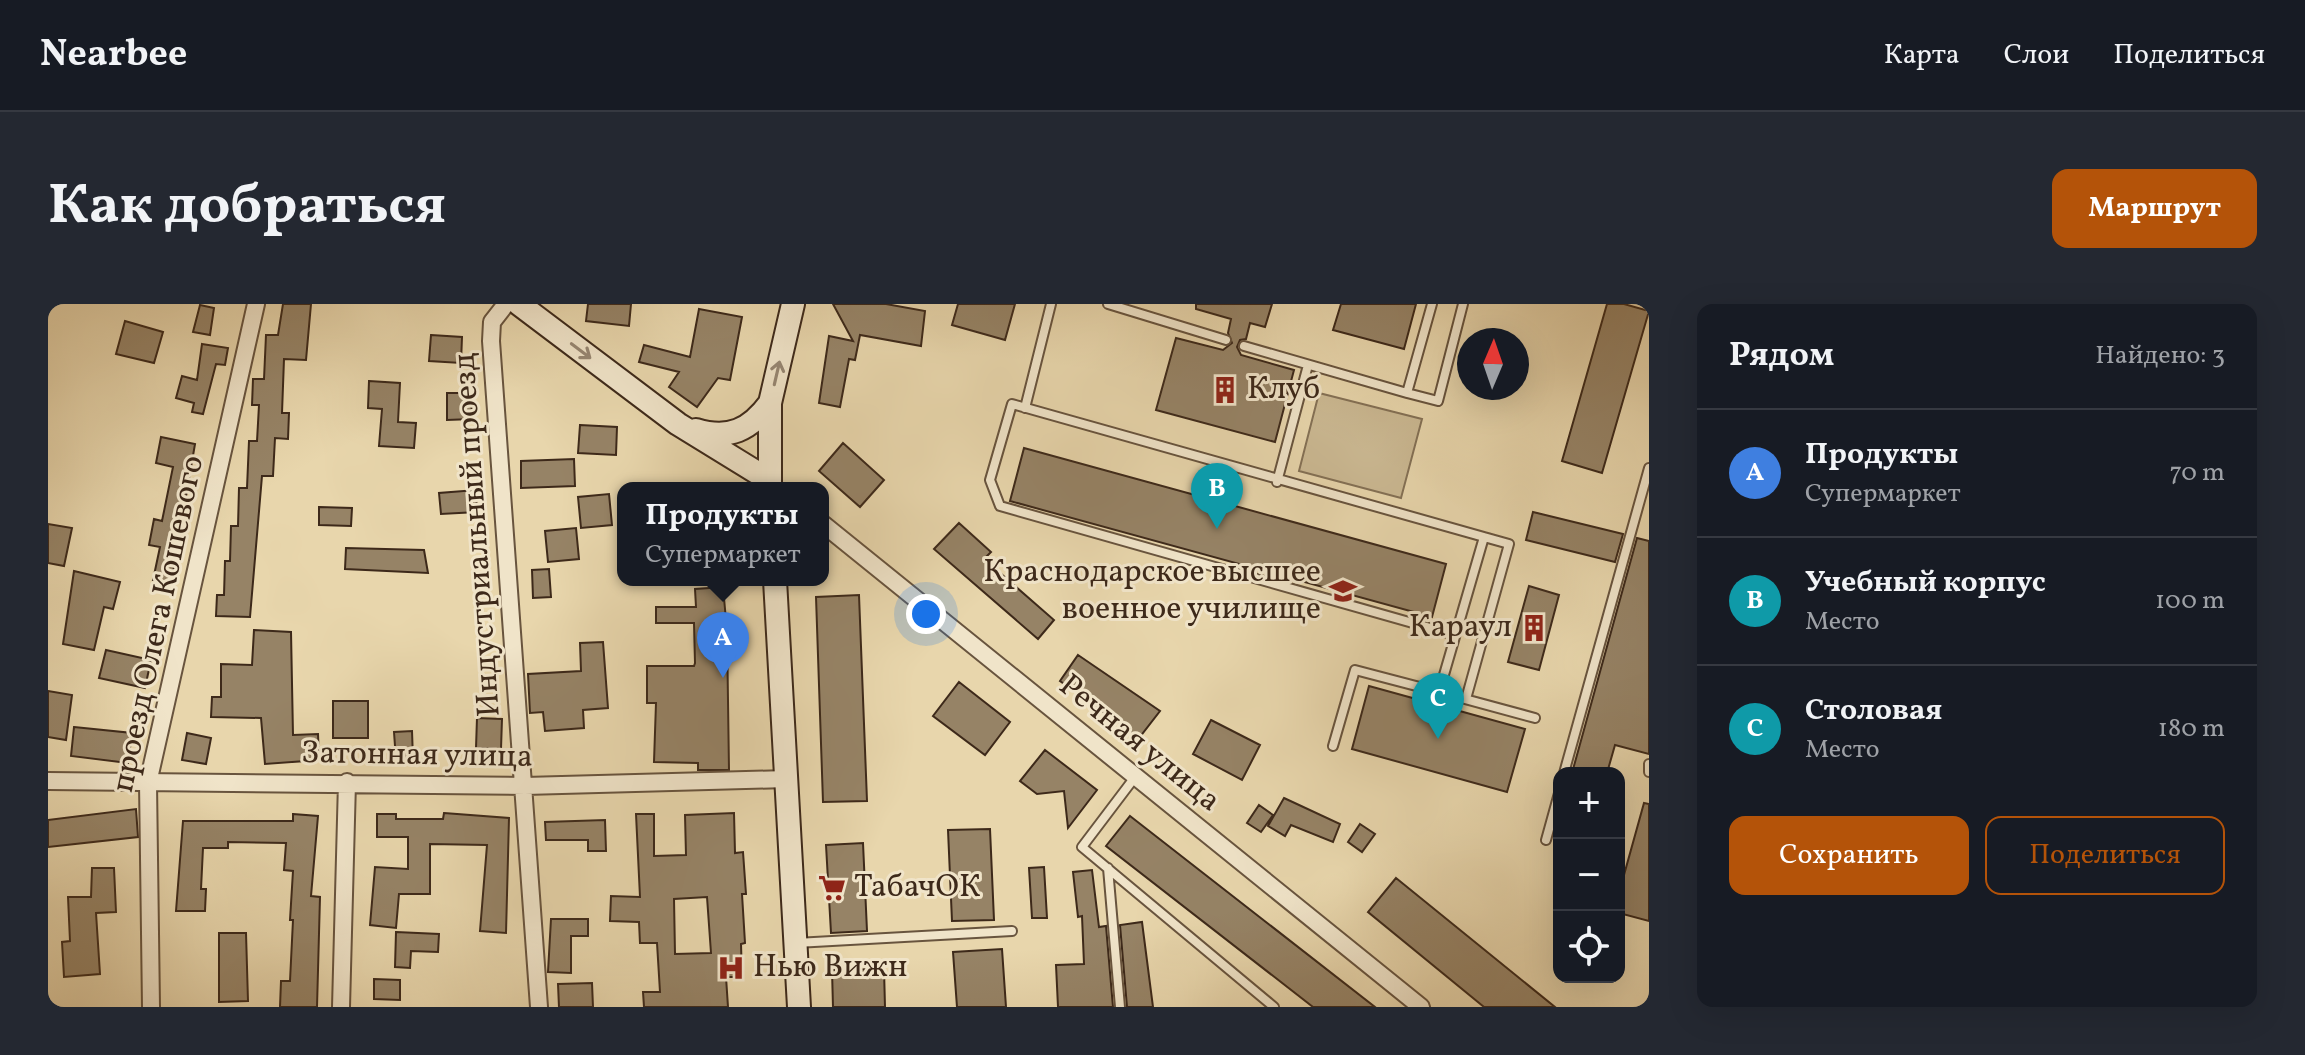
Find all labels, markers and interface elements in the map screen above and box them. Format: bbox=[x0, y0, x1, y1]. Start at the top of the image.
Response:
text: Nearbee bbox=[40, 29, 187, 82]
text: Карта bbox=[1884, 36, 1960, 75]
text: Слои bbox=[2004, 36, 2069, 75]
text: Поделиться bbox=[2113, 36, 2265, 75]
text: Как добраться bbox=[48, 169, 446, 247]
button: Маршрут bbox=[2052, 169, 2257, 248]
north arrow bbox=[1457, 328, 1529, 400]
text: Рядом bbox=[1729, 333, 1834, 380]
text: Найдено: 3 bbox=[2095, 338, 2225, 374]
one-way arrow bbox=[570, 342, 592, 359]
street label: Индустриальный проезд bbox=[443, 352, 513, 718]
one-way arrow bbox=[770, 360, 785, 386]
place label: Клуб bbox=[1247, 368, 1320, 412]
building icon: Клуб bbox=[1210, 375, 1240, 405]
text: Продукты bbox=[1805, 434, 1958, 476]
street label: проезд Олега Кошевого bbox=[102, 452, 216, 796]
text: A bbox=[1746, 455, 1764, 491]
text: 70 m bbox=[2170, 455, 2225, 491]
pin: B bbox=[1191, 463, 1243, 529]
text: Супермаркет bbox=[1805, 476, 1961, 512]
popup bbox=[617, 482, 829, 586]
text: Продукты bbox=[645, 495, 799, 537]
text: Супермаркет bbox=[645, 537, 801, 573]
place label: Краснодарское высшее военное училище bbox=[983, 551, 1321, 632]
text: Учебный корпус bbox=[1805, 562, 2046, 604]
school or university icon: Краснодарское высшее военное училище bbox=[1328, 576, 1358, 606]
text: B bbox=[1746, 583, 1764, 619]
text: 100 m bbox=[2155, 583, 2225, 619]
your location bbox=[906, 594, 946, 634]
text: Место bbox=[1805, 604, 1880, 640]
place label: Караул bbox=[1409, 606, 1512, 650]
pin: A bbox=[697, 612, 749, 678]
building icon: Караул bbox=[1519, 613, 1549, 643]
street label: Речная улица bbox=[1049, 665, 1229, 823]
pin: C bbox=[1412, 673, 1464, 739]
text: Столовая bbox=[1805, 690, 1942, 732]
text: C bbox=[1747, 711, 1763, 747]
text: 180 m bbox=[2158, 711, 2225, 747]
street label: Затонная улица bbox=[301, 732, 533, 780]
text: Место bbox=[1805, 732, 1880, 768]
map controls bbox=[1553, 767, 1625, 983]
button: + bbox=[1553, 767, 1625, 839]
button: Сохранить bbox=[1729, 816, 1969, 895]
button: Поделиться bbox=[1985, 816, 2225, 895]
button: − bbox=[1553, 839, 1625, 911]
place label: ТабачОК bbox=[854, 866, 981, 910]
supermarket icon: ТабачОК bbox=[817, 873, 847, 903]
button: locate bbox=[1553, 911, 1625, 983]
place label: Нью Вижн bbox=[753, 946, 908, 990]
hospital icon: Нью Вижн bbox=[716, 953, 746, 983]

